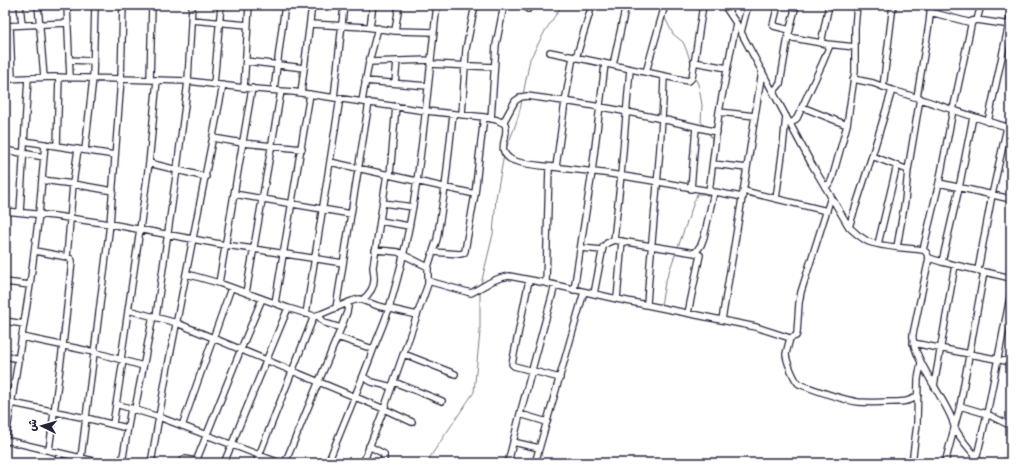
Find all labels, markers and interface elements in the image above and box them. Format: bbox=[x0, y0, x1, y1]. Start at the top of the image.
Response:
north arrow bbox=[22, 406, 62, 446]
text: ش bbox=[24, 418, 40, 432]

